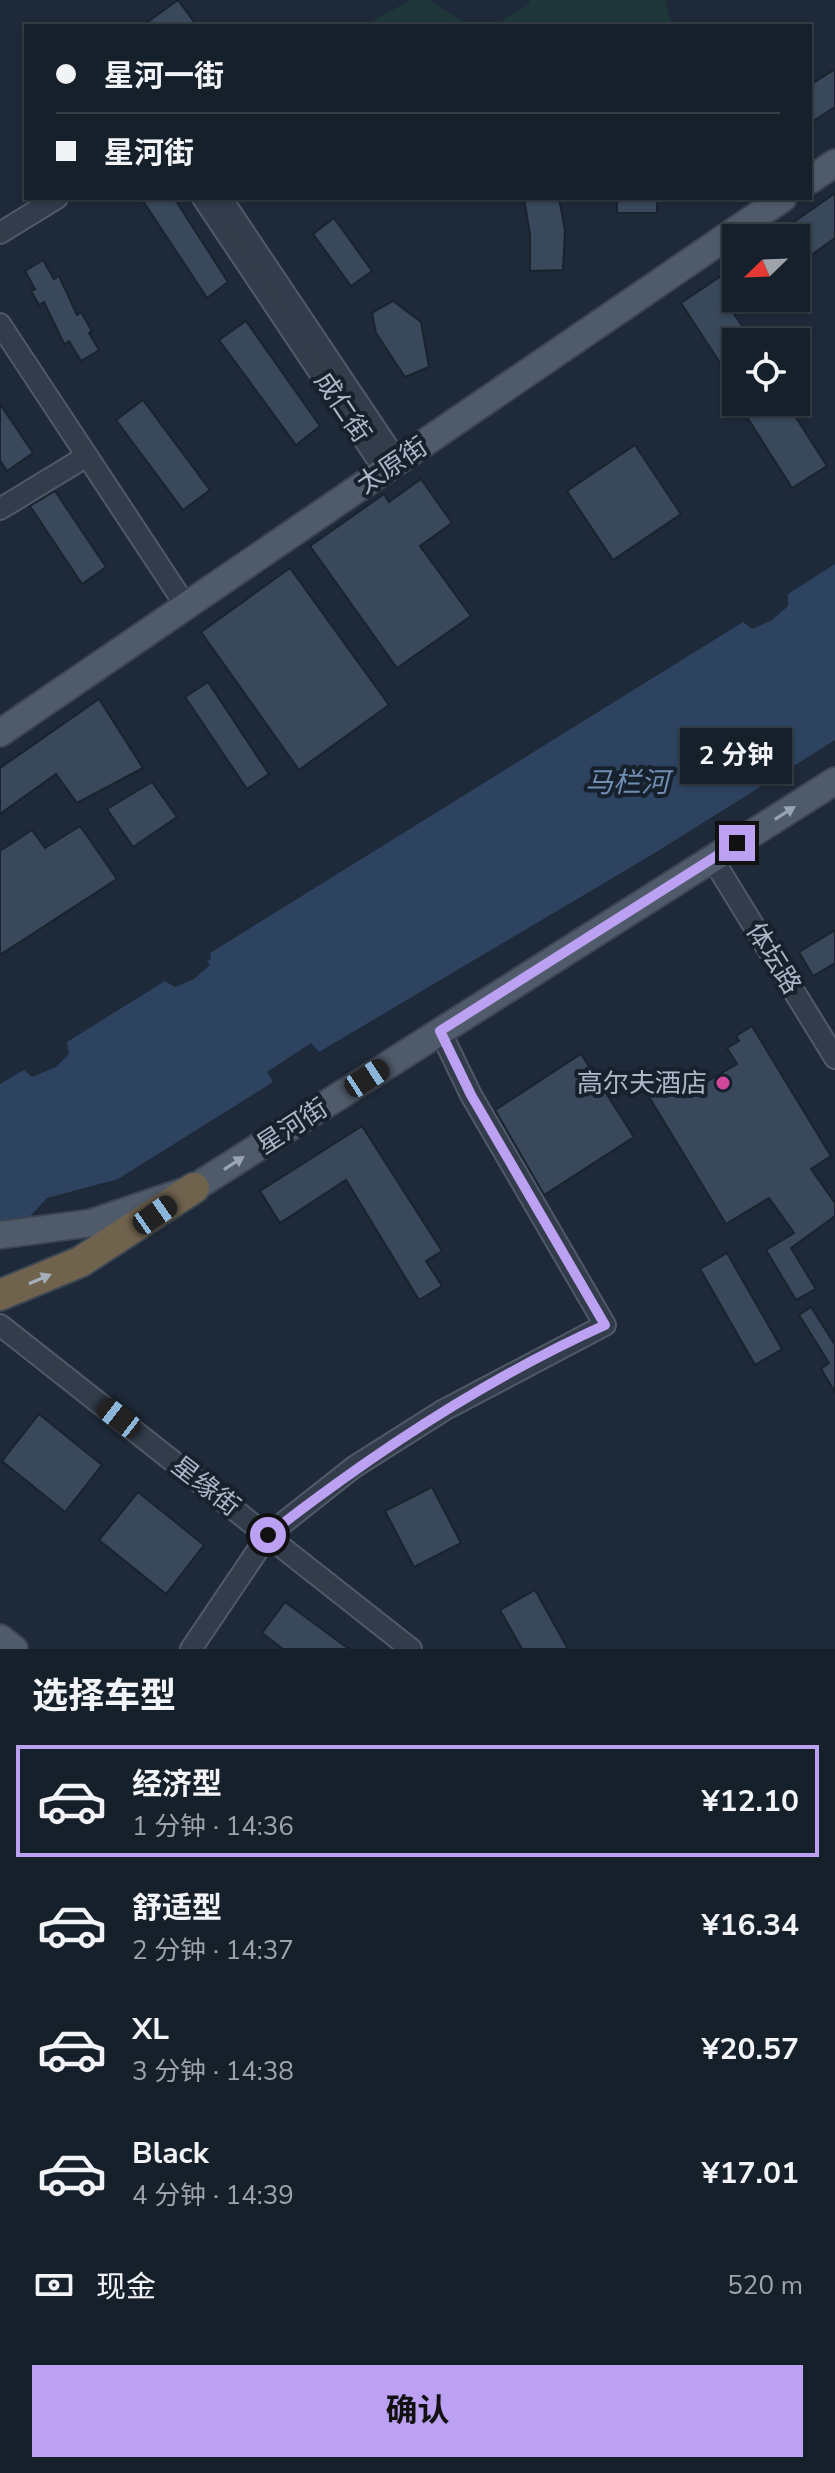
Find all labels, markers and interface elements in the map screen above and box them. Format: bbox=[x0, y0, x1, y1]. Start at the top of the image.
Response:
text: 星河一街 bbox=[104, 56, 224, 97]
text: 星河街 bbox=[104, 133, 194, 174]
north arrow bbox=[722, 224, 810, 312]
map controls bbox=[722, 224, 810, 416]
button: locate bbox=[722, 328, 810, 416]
street label: 成仁街 bbox=[306, 365, 379, 449]
street label: 太原街 bbox=[350, 429, 434, 502]
callout: 2 分钟 bbox=[681, 727, 793, 783]
text: 2 分钟 bbox=[699, 738, 773, 773]
water label: 马栏河 bbox=[585, 764, 674, 802]
one-way arrow bbox=[773, 806, 796, 821]
route end bbox=[719, 825, 755, 861]
street label: 体坛路 bbox=[738, 916, 809, 1001]
car bbox=[340, 1055, 394, 1101]
place label: 高尔夫酒店 bbox=[577, 1066, 707, 1101]
marker: 高尔夫酒店 bbox=[714, 1074, 732, 1092]
street label: 星河街 bbox=[250, 1090, 335, 1162]
one-way arrow bbox=[223, 1156, 245, 1170]
car bbox=[128, 1191, 182, 1239]
one-way arrow bbox=[28, 1272, 52, 1285]
car bbox=[93, 1394, 145, 1442]
street label: 星缘街 bbox=[164, 1449, 247, 1524]
route start bbox=[250, 1517, 286, 1553]
text: 选择车型 bbox=[32, 1672, 176, 1721]
text: 经济型 bbox=[132, 1764, 222, 1805]
icon: car bbox=[36, 1765, 108, 1837]
text: ¥12.10 bbox=[702, 1781, 799, 1822]
text: 1 分钟 · 14:36 bbox=[132, 1809, 294, 1844]
text: 舒适型 bbox=[132, 1888, 222, 1929]
icon: car bbox=[36, 1889, 108, 1961]
text: ¥16.34 bbox=[702, 1905, 799, 1946]
text: 2 分钟 · 14:37 bbox=[132, 1933, 294, 1968]
text: XL bbox=[132, 2009, 169, 2050]
icon: car bbox=[36, 2013, 108, 2085]
text: ¥20.57 bbox=[702, 2029, 799, 2070]
text: 3 分钟 · 14:38 bbox=[132, 2054, 294, 2089]
text: Black bbox=[132, 2133, 209, 2174]
icon: car bbox=[36, 2137, 108, 2209]
text: ¥17.01 bbox=[702, 2153, 799, 2194]
text: 4 分钟 · 14:39 bbox=[132, 2178, 294, 2213]
icon: cash bbox=[32, 2263, 76, 2307]
text: 现金 bbox=[96, 2267, 156, 2308]
text: 520 m bbox=[727, 2268, 803, 2303]
button: 确认 bbox=[32, 2365, 803, 2457]

